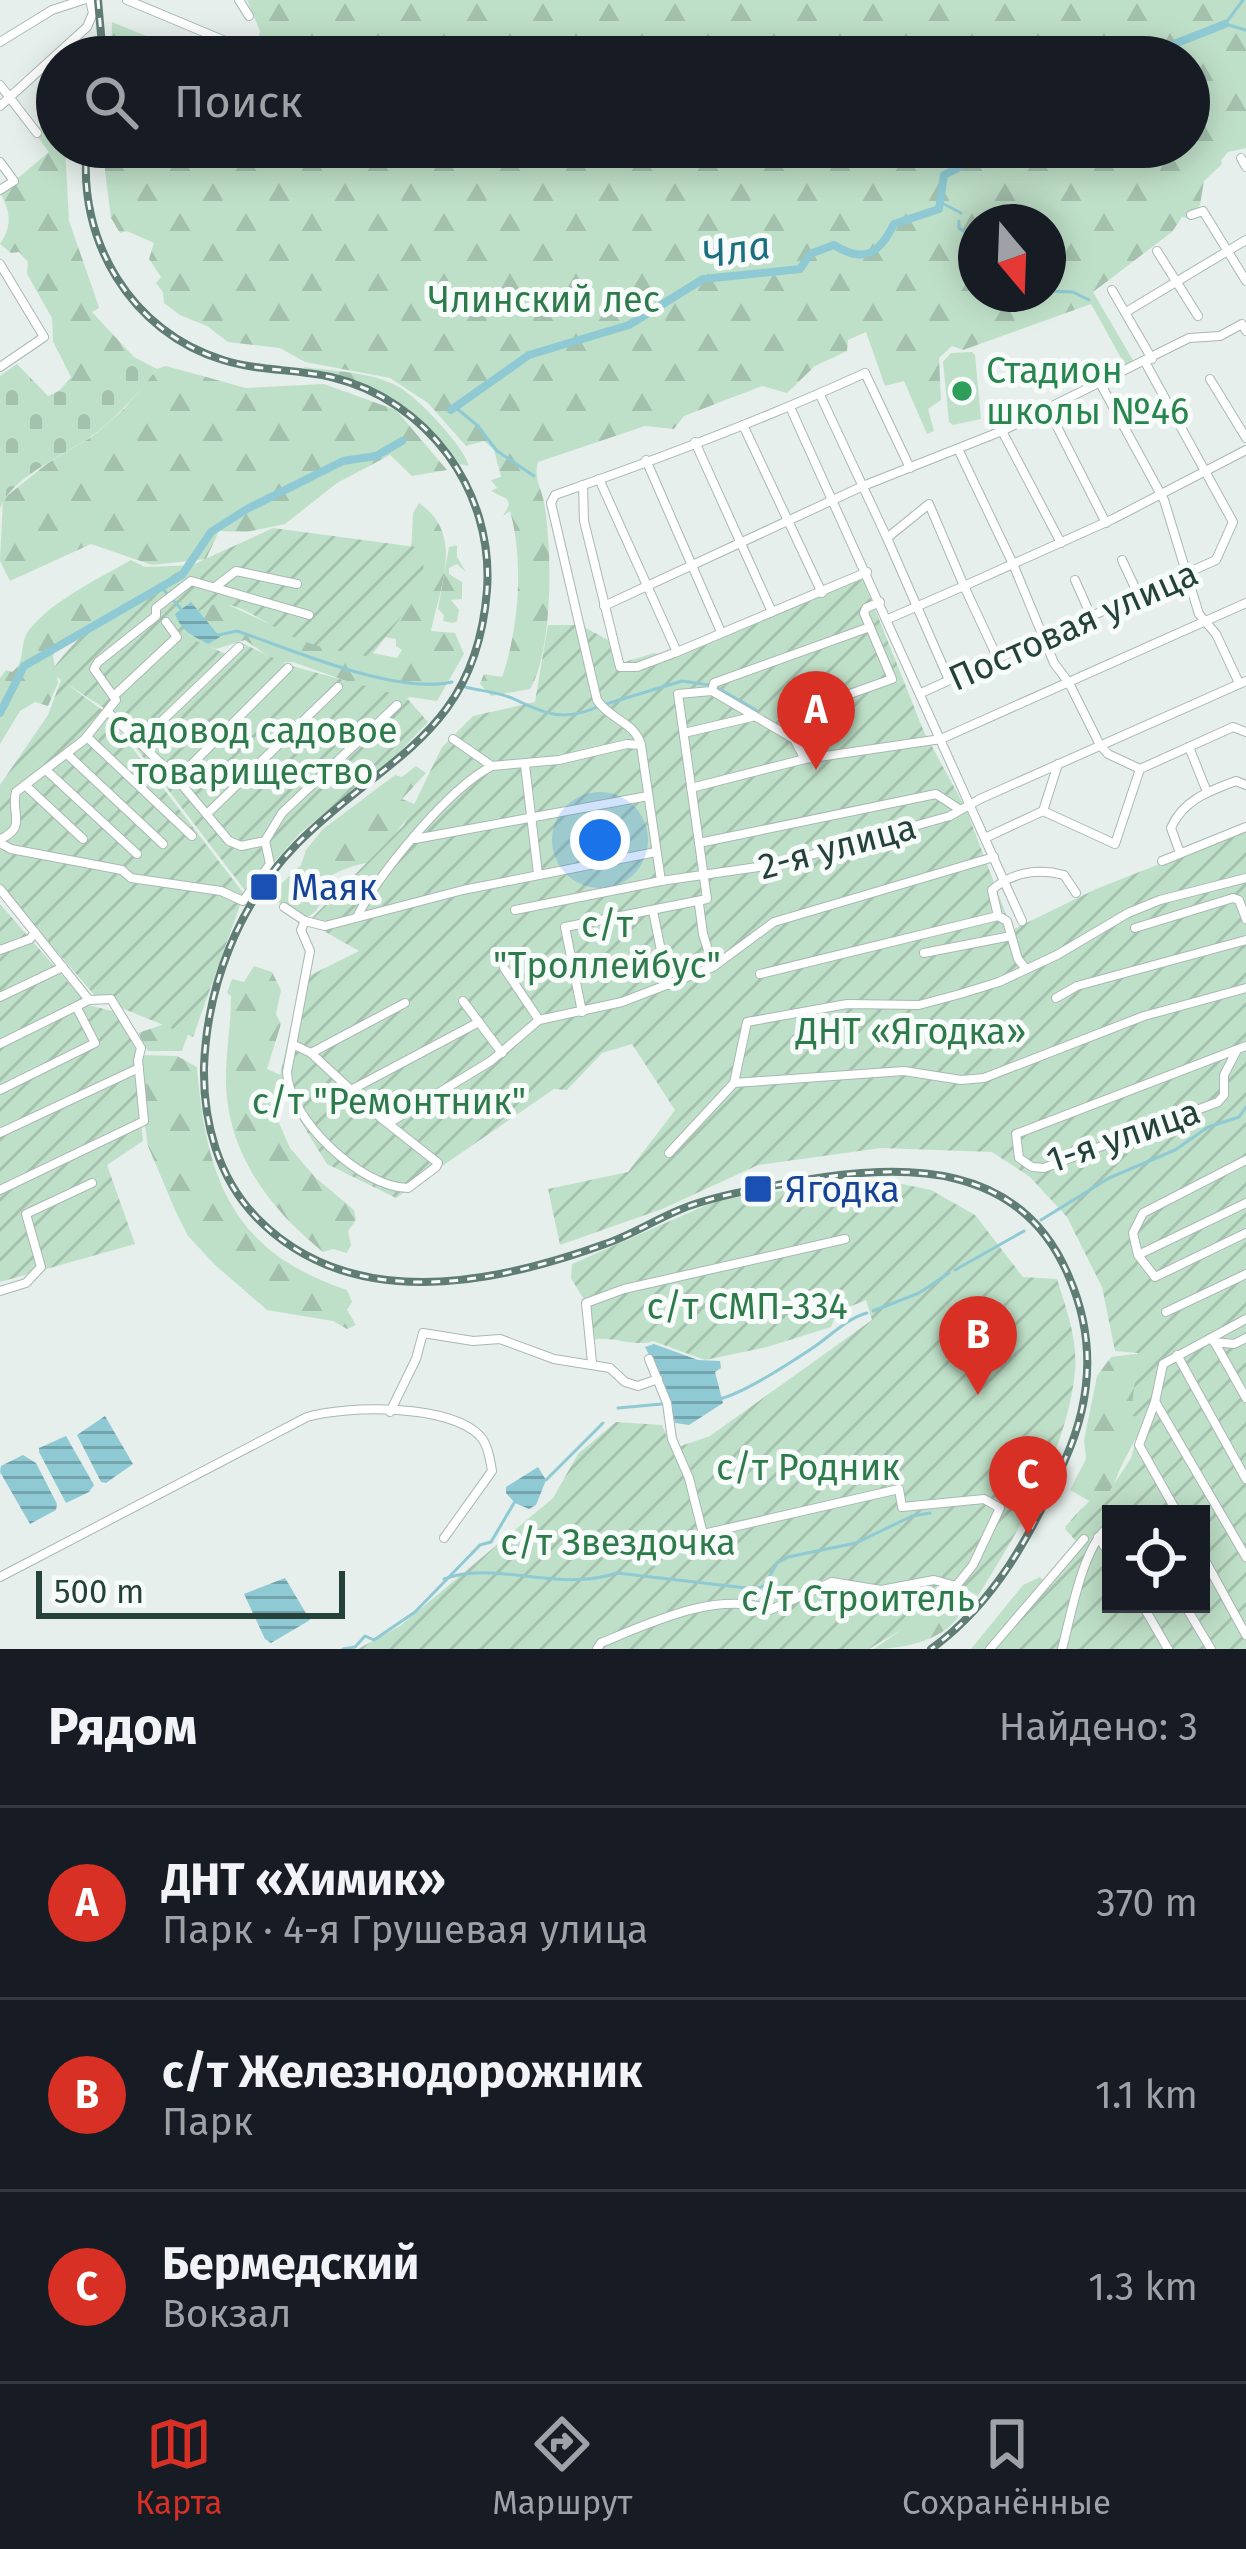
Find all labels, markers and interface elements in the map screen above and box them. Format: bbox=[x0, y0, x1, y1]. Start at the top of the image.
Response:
search box bbox=[36, 36, 1210, 168]
icon: search bbox=[78, 69, 144, 135]
text: Поиск bbox=[174, 75, 303, 129]
north arrow bbox=[958, 204, 1066, 312]
water label: Чла bbox=[699, 222, 773, 278]
park label: Члинский лес bbox=[428, 278, 660, 322]
place label: Стадион школы №46 bbox=[986, 349, 1189, 434]
marker: Стадион школы №46 bbox=[949, 378, 975, 404]
street label: Постовая улица bbox=[942, 551, 1205, 701]
pin: A bbox=[777, 671, 855, 770]
park label: Садовод садовое товарищество bbox=[108, 709, 398, 794]
street label: 2-я улица bbox=[754, 805, 921, 889]
your location bbox=[570, 810, 630, 870]
place label: Маяк bbox=[291, 866, 377, 910]
marker: Маяк bbox=[248, 871, 280, 903]
park label: с/т "Троллейбус" bbox=[493, 903, 721, 988]
park label: ДНТ «Ягодка» bbox=[795, 1010, 1026, 1054]
park label: с/т "Ремонтник" bbox=[252, 1080, 526, 1124]
street label: 1-я улица bbox=[1041, 1089, 1206, 1183]
place label: Ягодка bbox=[785, 1168, 900, 1212]
marker: Ягодка bbox=[742, 1173, 774, 1205]
park label: с/т СМП-334 bbox=[646, 1285, 848, 1329]
pin: B bbox=[939, 1296, 1017, 1395]
pin: C bbox=[989, 1436, 1067, 1535]
park label: с/т Родник bbox=[716, 1446, 900, 1490]
map controls bbox=[1102, 1505, 1210, 1613]
button: locate bbox=[1102, 1505, 1210, 1613]
park label: с/т Звездочка bbox=[500, 1521, 736, 1565]
scale bar bbox=[36, 1565, 345, 1618]
text: 500 m bbox=[54, 1572, 144, 1612]
park label: с/т Строитель bbox=[741, 1577, 975, 1621]
text: Рядом bbox=[48, 1696, 197, 1758]
text: Найдено: 3 bbox=[999, 1704, 1198, 1750]
text: ДНТ «Химик» bbox=[162, 1853, 446, 1907]
text: A bbox=[75, 1880, 99, 1926]
text: 370 m bbox=[1096, 1880, 1198, 1926]
text: Парк · 4-я Грушевая улица bbox=[162, 1907, 648, 1953]
text: с/т Железнодорожник bbox=[162, 2045, 643, 2099]
text: B bbox=[75, 2072, 99, 2118]
text: 1.1 km bbox=[1095, 2072, 1198, 2118]
text: Парк bbox=[162, 2099, 253, 2145]
text: Бермедский bbox=[162, 2237, 419, 2291]
text: C bbox=[76, 2264, 98, 2310]
text: 1.3 km bbox=[1088, 2264, 1198, 2310]
text: Вокзал bbox=[162, 2291, 292, 2337]
tab: Карта bbox=[135, 2411, 222, 2523]
tab: Маршрут bbox=[492, 2411, 632, 2523]
tab: Сохранённые bbox=[902, 2411, 1111, 2523]

